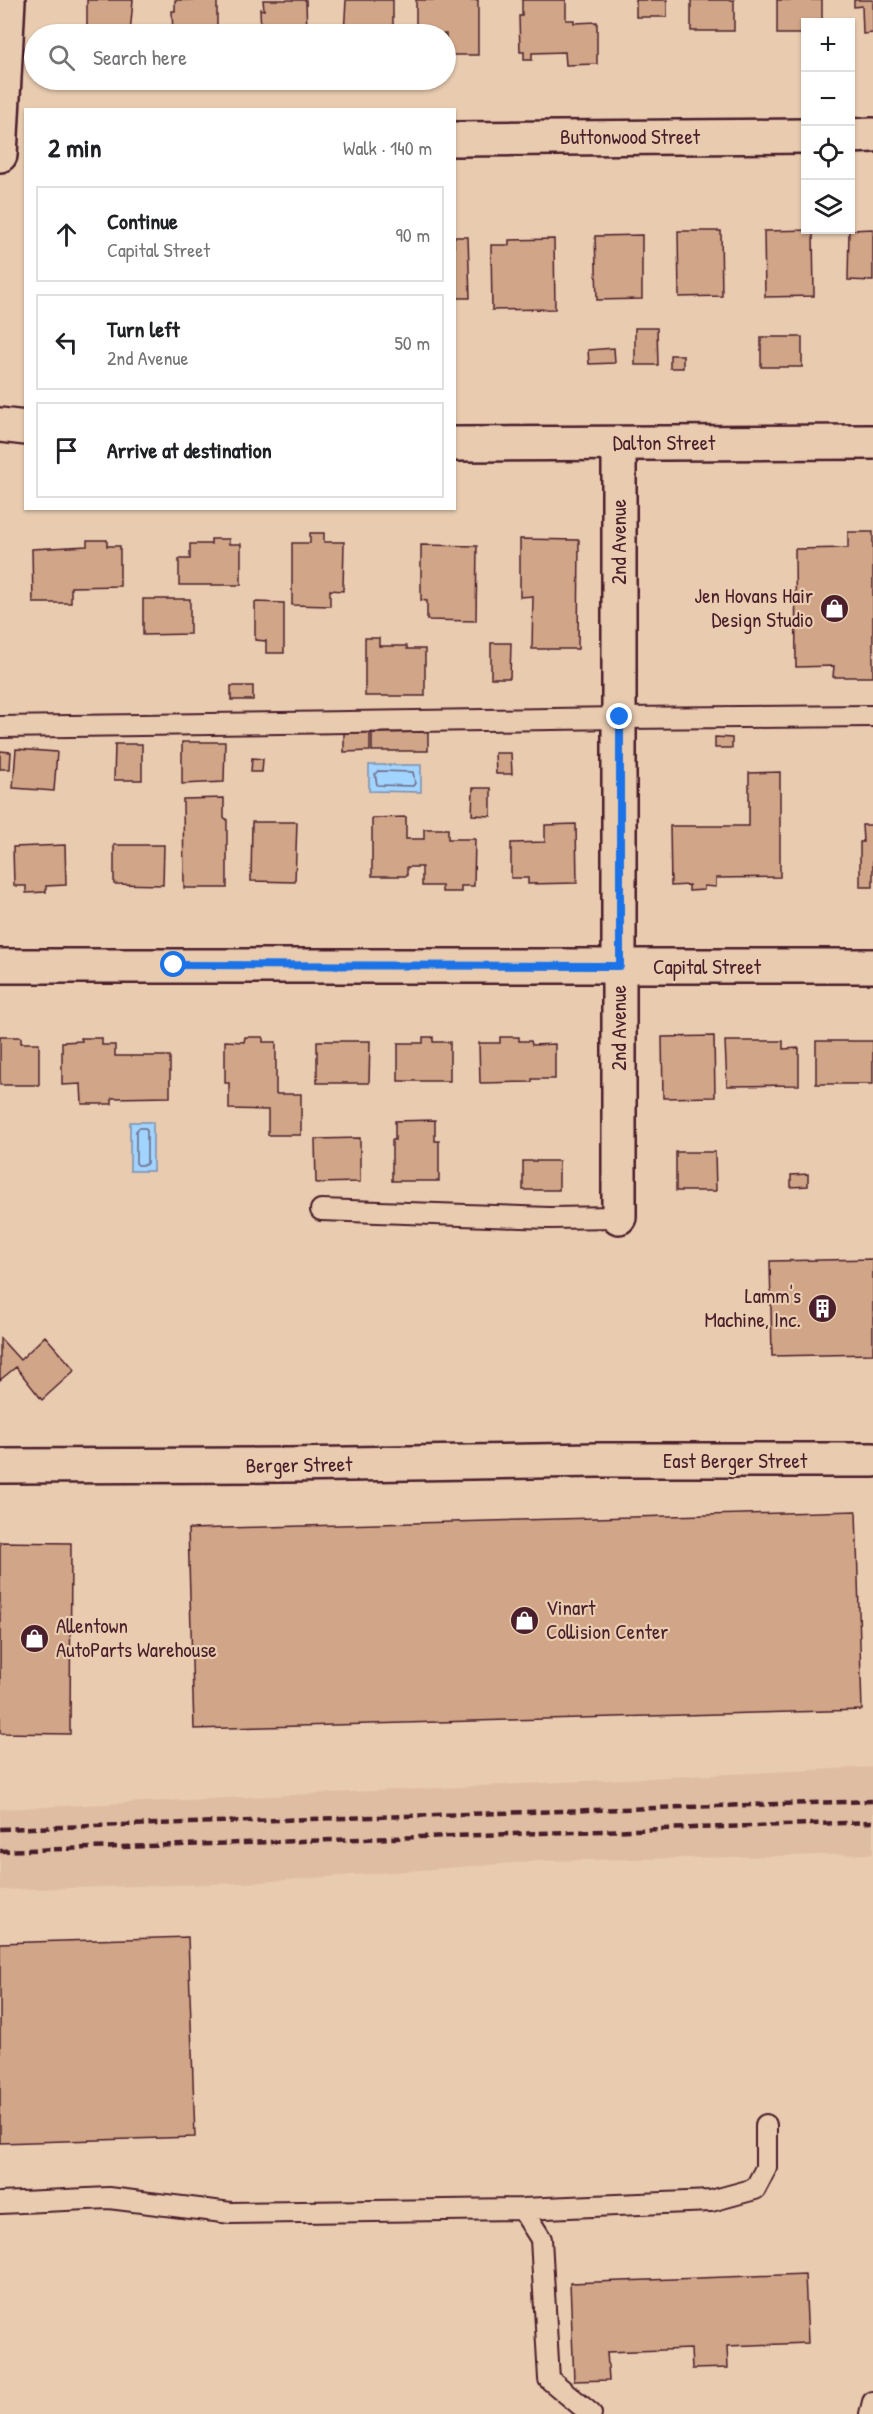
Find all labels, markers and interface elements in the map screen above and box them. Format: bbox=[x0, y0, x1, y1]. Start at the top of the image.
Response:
map controls bbox=[801, 18, 855, 234]
button: + bbox=[801, 18, 855, 72]
search box bbox=[24, 24, 456, 90]
icon: search bbox=[45, 41, 78, 74]
text: Search here bbox=[93, 42, 187, 72]
button: − bbox=[801, 72, 855, 126]
street label: Buttonwood Street bbox=[560, 122, 701, 151]
button: locate bbox=[801, 126, 855, 180]
text: 2 min bbox=[48, 130, 101, 165]
text: Walk · 140 m bbox=[343, 134, 432, 161]
button: layers bbox=[801, 180, 855, 234]
text: Continue bbox=[107, 206, 178, 236]
icon: ahead bbox=[50, 218, 83, 251]
text: 90 m bbox=[396, 221, 430, 248]
text: Capital Street bbox=[107, 236, 210, 263]
text: Turn left bbox=[107, 314, 180, 344]
icon: left bbox=[50, 326, 83, 359]
text: 50 m bbox=[394, 329, 430, 356]
text: 2nd Avenue bbox=[107, 344, 189, 371]
street label: Dalton Street bbox=[613, 428, 716, 457]
icon: arrive bbox=[50, 434, 83, 467]
text: Arrive at destination bbox=[107, 435, 272, 465]
street label: 2nd Avenue bbox=[604, 499, 633, 585]
place label: Jen Hovans Hair Design Studio bbox=[694, 581, 813, 634]
shop icon: Jen Hovans Hair Design Studio bbox=[818, 592, 850, 624]
route end bbox=[606, 703, 632, 729]
route start bbox=[160, 951, 186, 977]
street label: Capital Street bbox=[653, 952, 762, 981]
street label: 2nd Avenue bbox=[604, 985, 633, 1071]
place label: Lamm's Machine, Inc. bbox=[705, 1281, 801, 1334]
building icon: Lamm's Machine, Inc. bbox=[806, 1292, 838, 1324]
street label: East Berger Street bbox=[663, 1446, 808, 1475]
street label: Berger Street bbox=[245, 1449, 353, 1480]
place label: Vinart Collision Center bbox=[546, 1593, 668, 1646]
shop icon: Vinart Collision Center bbox=[509, 1604, 541, 1636]
place label: Allentown AutoParts Warehouse bbox=[56, 1611, 217, 1664]
shop icon: Allentown AutoParts Warehouse bbox=[19, 1622, 51, 1654]

